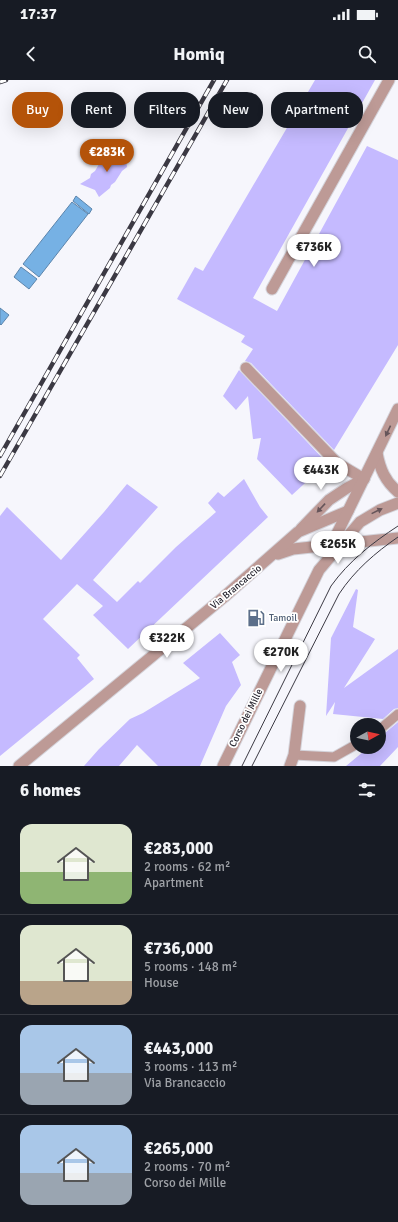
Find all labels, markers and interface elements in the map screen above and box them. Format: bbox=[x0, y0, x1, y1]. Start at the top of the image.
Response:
text: 17:37 bbox=[20, 5, 57, 23]
icon: back bbox=[20, 43, 42, 65]
text: Homiq bbox=[173, 43, 225, 65]
icon: search bbox=[356, 43, 378, 65]
chip: Buy bbox=[12, 92, 63, 128]
chip: Rent bbox=[71, 92, 126, 128]
chip: Filters bbox=[134, 92, 200, 128]
chip: New bbox=[208, 92, 263, 128]
chip: Apartment bbox=[271, 92, 363, 128]
pin: €283K bbox=[79, 139, 135, 173]
text: €283K bbox=[89, 144, 125, 160]
pin: €736K bbox=[286, 234, 342, 268]
text: €736K bbox=[296, 239, 332, 255]
one-way arrow bbox=[385, 425, 391, 436]
pin: €443K bbox=[293, 457, 349, 491]
text: €443K bbox=[303, 462, 339, 478]
one-way arrow bbox=[316, 503, 325, 513]
one-way arrow bbox=[372, 508, 383, 514]
pin: €265K bbox=[310, 531, 366, 565]
text: €265K bbox=[320, 536, 356, 552]
street label: Via Brancaccio bbox=[208, 562, 264, 612]
fuel station icon: Tamoil bbox=[246, 608, 266, 628]
place label: Tamoil bbox=[269, 612, 297, 624]
pin: €322K bbox=[139, 625, 195, 659]
text: €322K bbox=[149, 630, 185, 646]
pin: €270K bbox=[253, 639, 309, 673]
text: €270K bbox=[263, 644, 299, 660]
street label: Corso dei Mille bbox=[227, 687, 265, 749]
north arrow bbox=[350, 718, 386, 754]
map controls bbox=[350, 718, 386, 754]
icon: filters bbox=[356, 779, 378, 801]
text: 6 homes bbox=[20, 780, 81, 801]
text: €283,000 bbox=[144, 838, 213, 859]
icon: home bbox=[52, 840, 100, 888]
text: 2 rooms · 62 m² bbox=[144, 859, 230, 875]
text: Apartment bbox=[144, 875, 204, 891]
text: €736,000 bbox=[144, 938, 213, 959]
icon: home bbox=[52, 941, 100, 989]
text: 5 rooms · 148 m² bbox=[144, 959, 237, 975]
text: House bbox=[144, 975, 179, 991]
text: €443,000 bbox=[144, 1038, 213, 1059]
icon: home bbox=[52, 1041, 100, 1089]
text: 3 rooms · 113 m² bbox=[144, 1059, 237, 1075]
text: Via Brancaccio bbox=[144, 1075, 226, 1091]
text: €265,000 bbox=[144, 1138, 213, 1159]
icon: home bbox=[52, 1141, 100, 1189]
text: 2 rooms · 70 m² bbox=[144, 1159, 230, 1175]
text: Corso dei Mille bbox=[144, 1175, 226, 1191]

